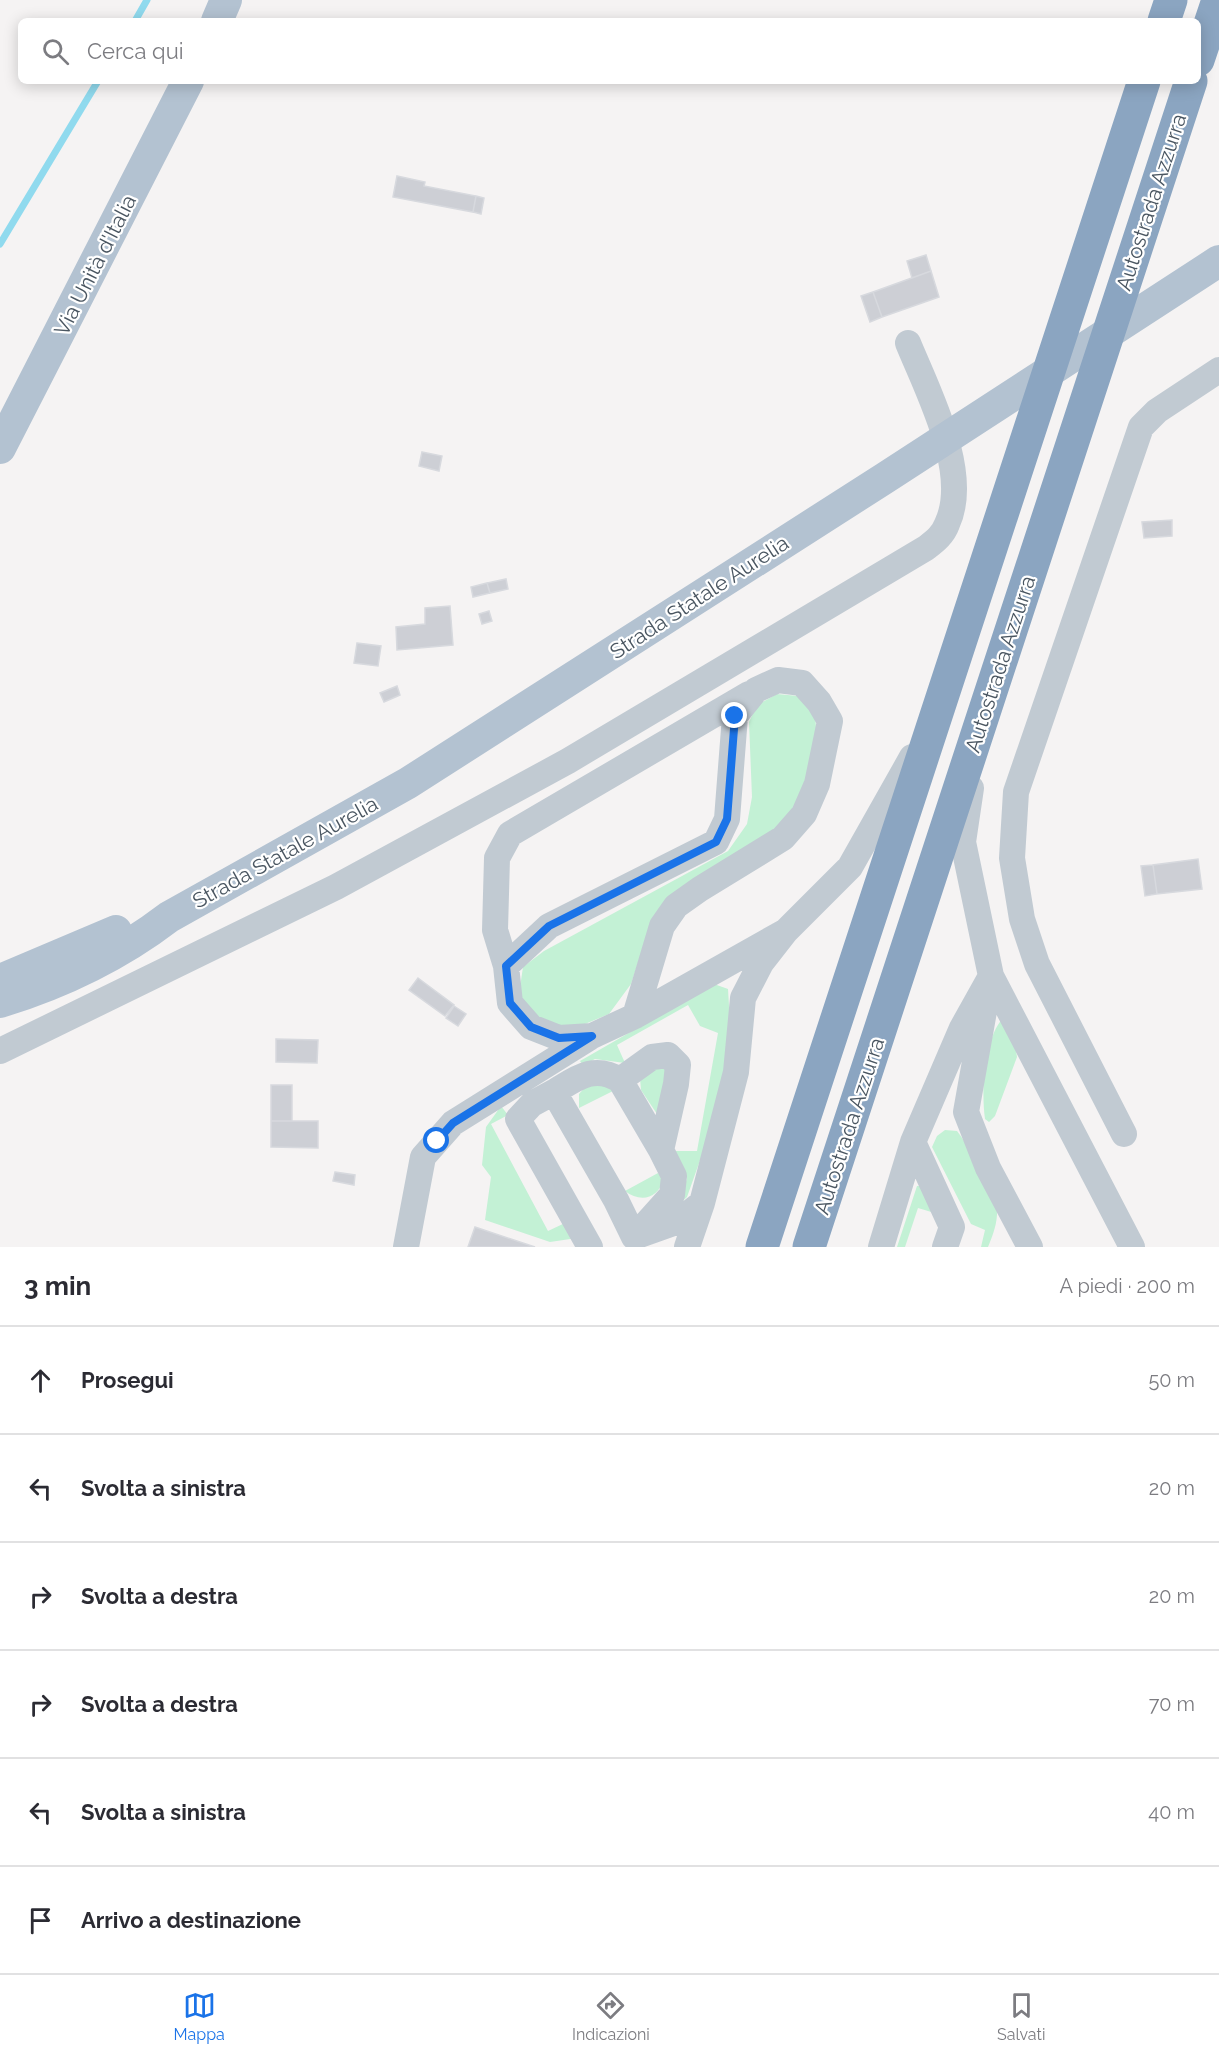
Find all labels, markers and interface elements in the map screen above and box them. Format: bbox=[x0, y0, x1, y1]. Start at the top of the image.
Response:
search box bbox=[18, 18, 1201, 84]
icon: search bbox=[39, 35, 72, 68]
text: Cerca qui bbox=[87, 38, 184, 64]
street label: Autostrada Azzurra bbox=[1111, 110, 1191, 294]
street label: Via Unità d'Italia bbox=[49, 190, 141, 340]
street label: Strada Statale Aurelia bbox=[605, 530, 793, 664]
street label: Autostrada Azzurra bbox=[960, 572, 1040, 756]
route end bbox=[721, 702, 747, 728]
street label: Strada Statale Aurelia bbox=[188, 791, 382, 913]
street label: Autostrada Azzurra bbox=[809, 1034, 889, 1218]
route start bbox=[423, 1127, 449, 1153]
text: 3 min bbox=[24, 1271, 91, 1301]
text: A piedi · 200 m bbox=[1059, 1274, 1195, 1298]
icon: ahead bbox=[24, 1364, 57, 1397]
text: Prosegui bbox=[81, 1367, 174, 1393]
text: 50 m bbox=[1148, 1368, 1195, 1392]
icon: left bbox=[24, 1472, 57, 1505]
text: Svolta a sinistra bbox=[81, 1475, 246, 1501]
text: 20 m bbox=[1149, 1476, 1195, 1500]
icon: right bbox=[24, 1580, 57, 1613]
text: Svolta a destra bbox=[81, 1583, 238, 1609]
text: 20 m bbox=[1149, 1584, 1195, 1608]
icon: right bbox=[24, 1688, 57, 1721]
text: Svolta a destra bbox=[81, 1691, 238, 1717]
text: 70 m bbox=[1149, 1692, 1195, 1716]
icon: left bbox=[24, 1796, 57, 1829]
text: Svolta a sinistra bbox=[81, 1799, 246, 1825]
text: 40 m bbox=[1148, 1800, 1195, 1824]
icon: arrive bbox=[24, 1904, 57, 1937]
text: Arrivo a destinazione bbox=[81, 1907, 301, 1933]
tab: Mappa bbox=[174, 1989, 225, 2044]
tab: Indicazioni bbox=[572, 1989, 650, 2044]
tab: Salvati bbox=[997, 1989, 1045, 2044]

